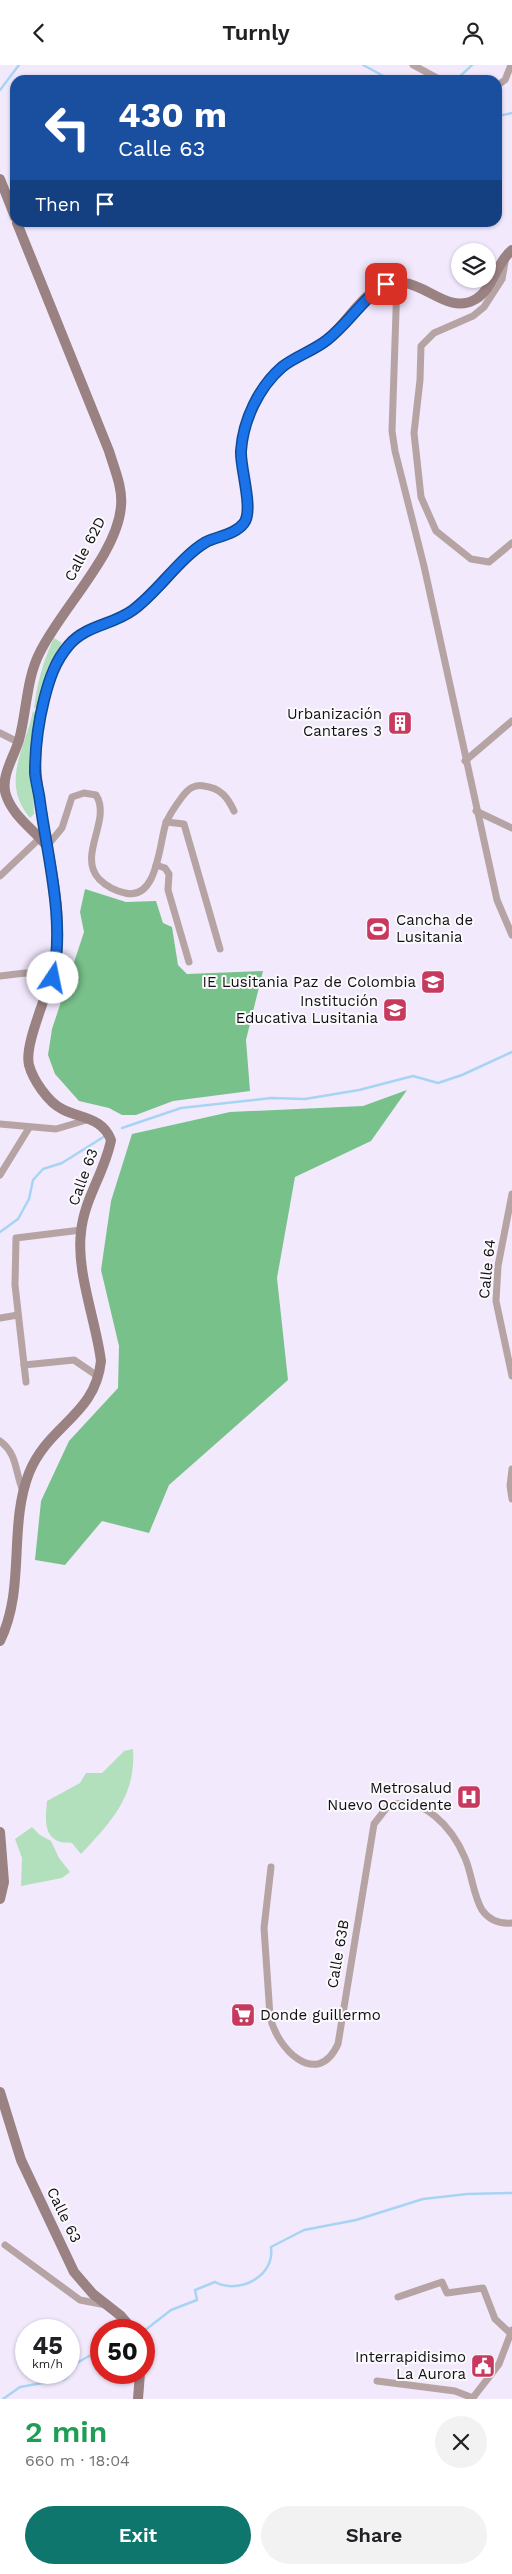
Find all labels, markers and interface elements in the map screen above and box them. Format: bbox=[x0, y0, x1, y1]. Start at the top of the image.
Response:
icon: back bbox=[25, 19, 53, 47]
icon: person bbox=[459, 19, 487, 47]
text: Turnly bbox=[222, 20, 290, 45]
text: 430 m bbox=[118, 94, 227, 136]
icon: left bbox=[35, 95, 100, 160]
text: Calle 63 bbox=[118, 136, 205, 161]
icon: arrive bbox=[91, 190, 119, 218]
text: Then bbox=[35, 193, 81, 216]
map controls bbox=[451, 243, 496, 288]
button: layers bbox=[451, 243, 496, 288]
pin bbox=[365, 263, 407, 305]
icon: arrive bbox=[372, 270, 400, 298]
street label: Calle 62D bbox=[61, 514, 109, 584]
place label: Urbanización Cantares 3 bbox=[287, 705, 382, 740]
building icon: Urbanización Cantares 3 bbox=[387, 710, 413, 736]
place label: Cancha de Lusitania bbox=[396, 911, 473, 946]
sports icon: Cancha de Lusitania bbox=[365, 916, 391, 942]
position arrow bbox=[26, 951, 78, 1003]
school or university icon: IE Lusitania Paz de Colombia bbox=[420, 969, 446, 995]
place label: IE Lusitania Paz de Colombia bbox=[203, 973, 416, 991]
place label: Institución Educativa Lusitania bbox=[236, 992, 379, 1027]
school or university icon: Institución Educativa Lusitania bbox=[382, 997, 408, 1023]
street label: Calle 63 bbox=[64, 1146, 102, 1208]
street label: Calle 64 bbox=[475, 1238, 499, 1300]
place label: Metrosalud Nuevo Occidente bbox=[327, 1779, 452, 1814]
hospital icon: Metrosalud Nuevo Occidente bbox=[456, 1784, 482, 1810]
street label: Calle 63B bbox=[323, 1918, 353, 1990]
supermarket icon: Donde guillermo bbox=[230, 2002, 256, 2028]
place label: Donde guillermo bbox=[260, 2006, 381, 2024]
street label: Calle 63 bbox=[43, 2184, 85, 2246]
speed limit sign: 50 bbox=[90, 2319, 155, 2384]
text: 45 bbox=[32, 2331, 63, 2360]
place label: Interrapidisimo La Aurora bbox=[355, 2348, 467, 2383]
public building icon: Interrapidisimo La Aurora bbox=[470, 2353, 496, 2379]
text: km/h bbox=[32, 2357, 63, 2371]
text: 2 min bbox=[25, 2414, 107, 2449]
button: close bbox=[435, 2416, 487, 2468]
text: 660 m · 18:04 bbox=[25, 2451, 130, 2470]
button: Exit bbox=[25, 2506, 251, 2564]
button: Share bbox=[261, 2506, 487, 2564]

